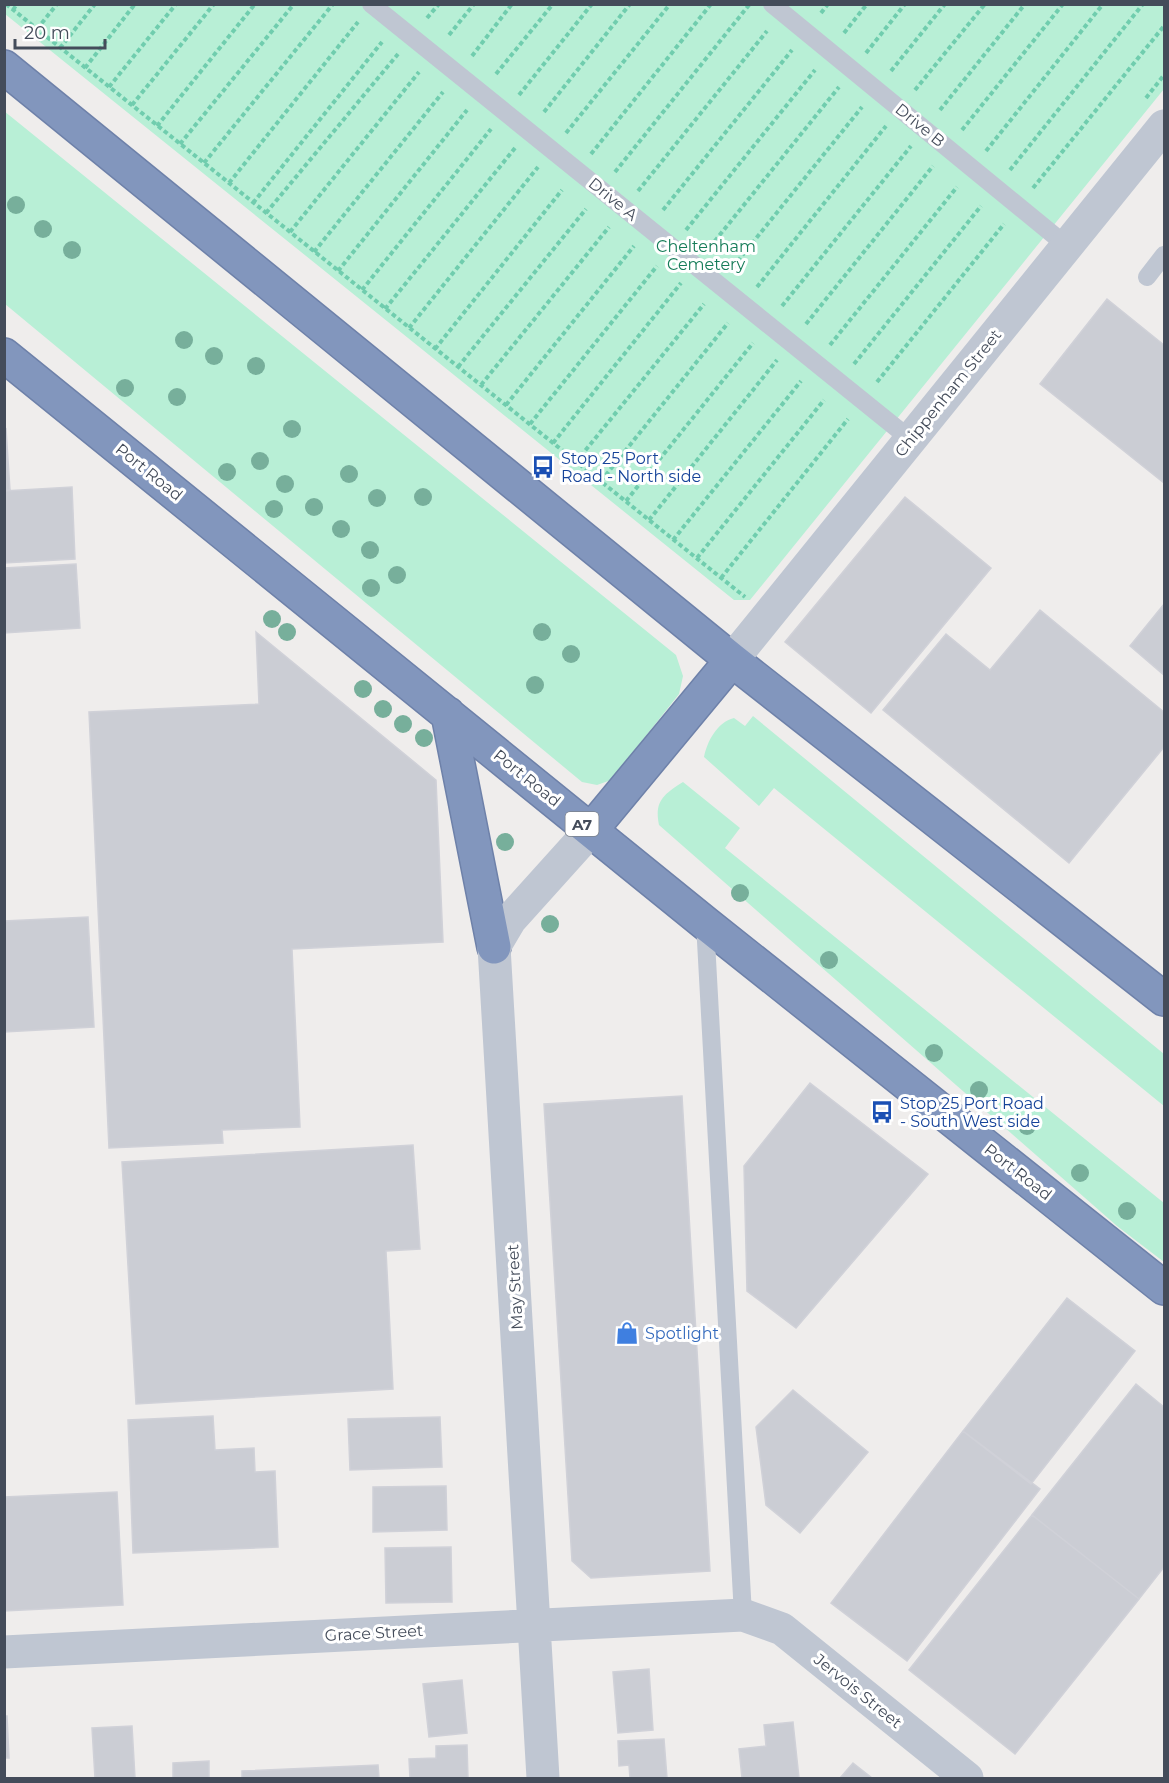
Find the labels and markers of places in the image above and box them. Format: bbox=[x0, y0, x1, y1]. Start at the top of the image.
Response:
place label: Stop 25 Port Road - North side bbox=[561, 449, 701, 486]
bus stop icon: Stop 25 Port Road - North side bbox=[530, 454, 556, 480]
place label: Stop 25 Port Road - South West side bbox=[900, 1094, 1044, 1131]
bus stop icon: Stop 25 Port Road - South West side bbox=[869, 1099, 895, 1125]
shop icon: Spotlight bbox=[614, 1320, 640, 1346]
place label: Spotlight bbox=[645, 1324, 720, 1343]

